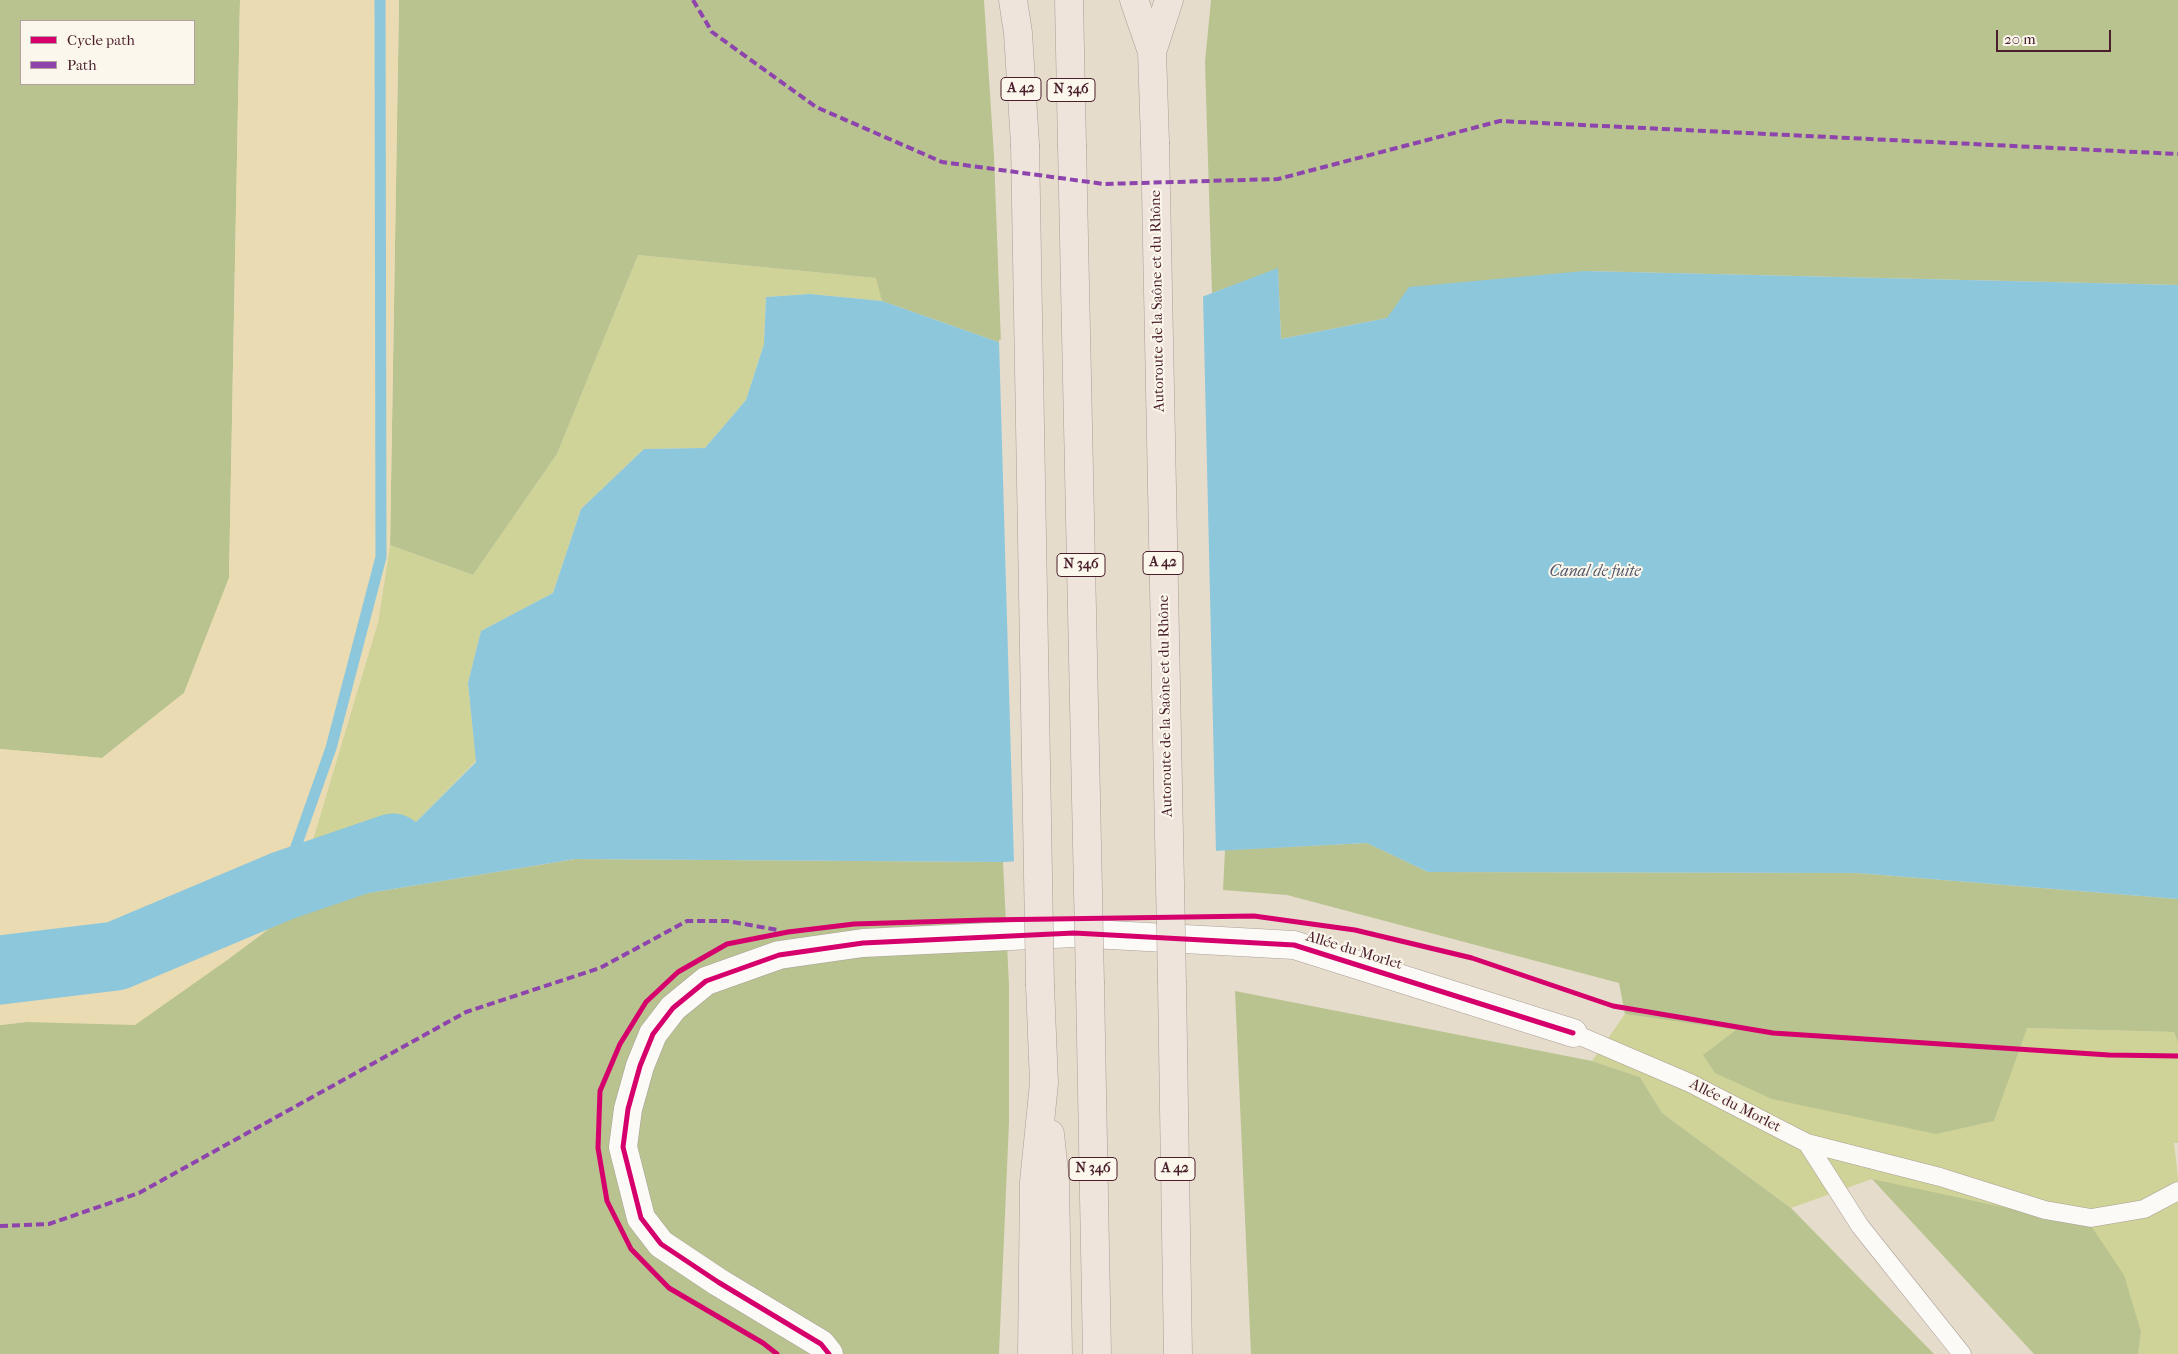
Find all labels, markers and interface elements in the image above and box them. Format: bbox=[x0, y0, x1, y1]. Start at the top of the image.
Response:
legend bbox=[20, 20, 195, 85]
scale bar bbox=[1998, 20, 2113, 52]
text: 20 m bbox=[2004, 30, 2036, 48]
text: Cycle path bbox=[67, 31, 135, 49]
text: Path bbox=[67, 56, 97, 74]
road number: A 42 bbox=[1001, 78, 1041, 100]
road number: N 346 bbox=[1047, 78, 1095, 102]
street label: Autoroute de la Saône et du Rhône bbox=[1147, 190, 1169, 412]
road number: A 42 bbox=[1143, 552, 1183, 574]
road number: N 346 bbox=[1057, 554, 1105, 576]
water label: Canal de fuite bbox=[1549, 562, 1641, 582]
street label: Autoroute de la Saône et du Rhône bbox=[1155, 595, 1177, 817]
street label: Allée du Morlet bbox=[1304, 928, 1404, 974]
street label: Allée du Morlet bbox=[1686, 1075, 1784, 1137]
road number: N 346 bbox=[1069, 1158, 1117, 1180]
road number: A 42 bbox=[1155, 1158, 1195, 1180]

